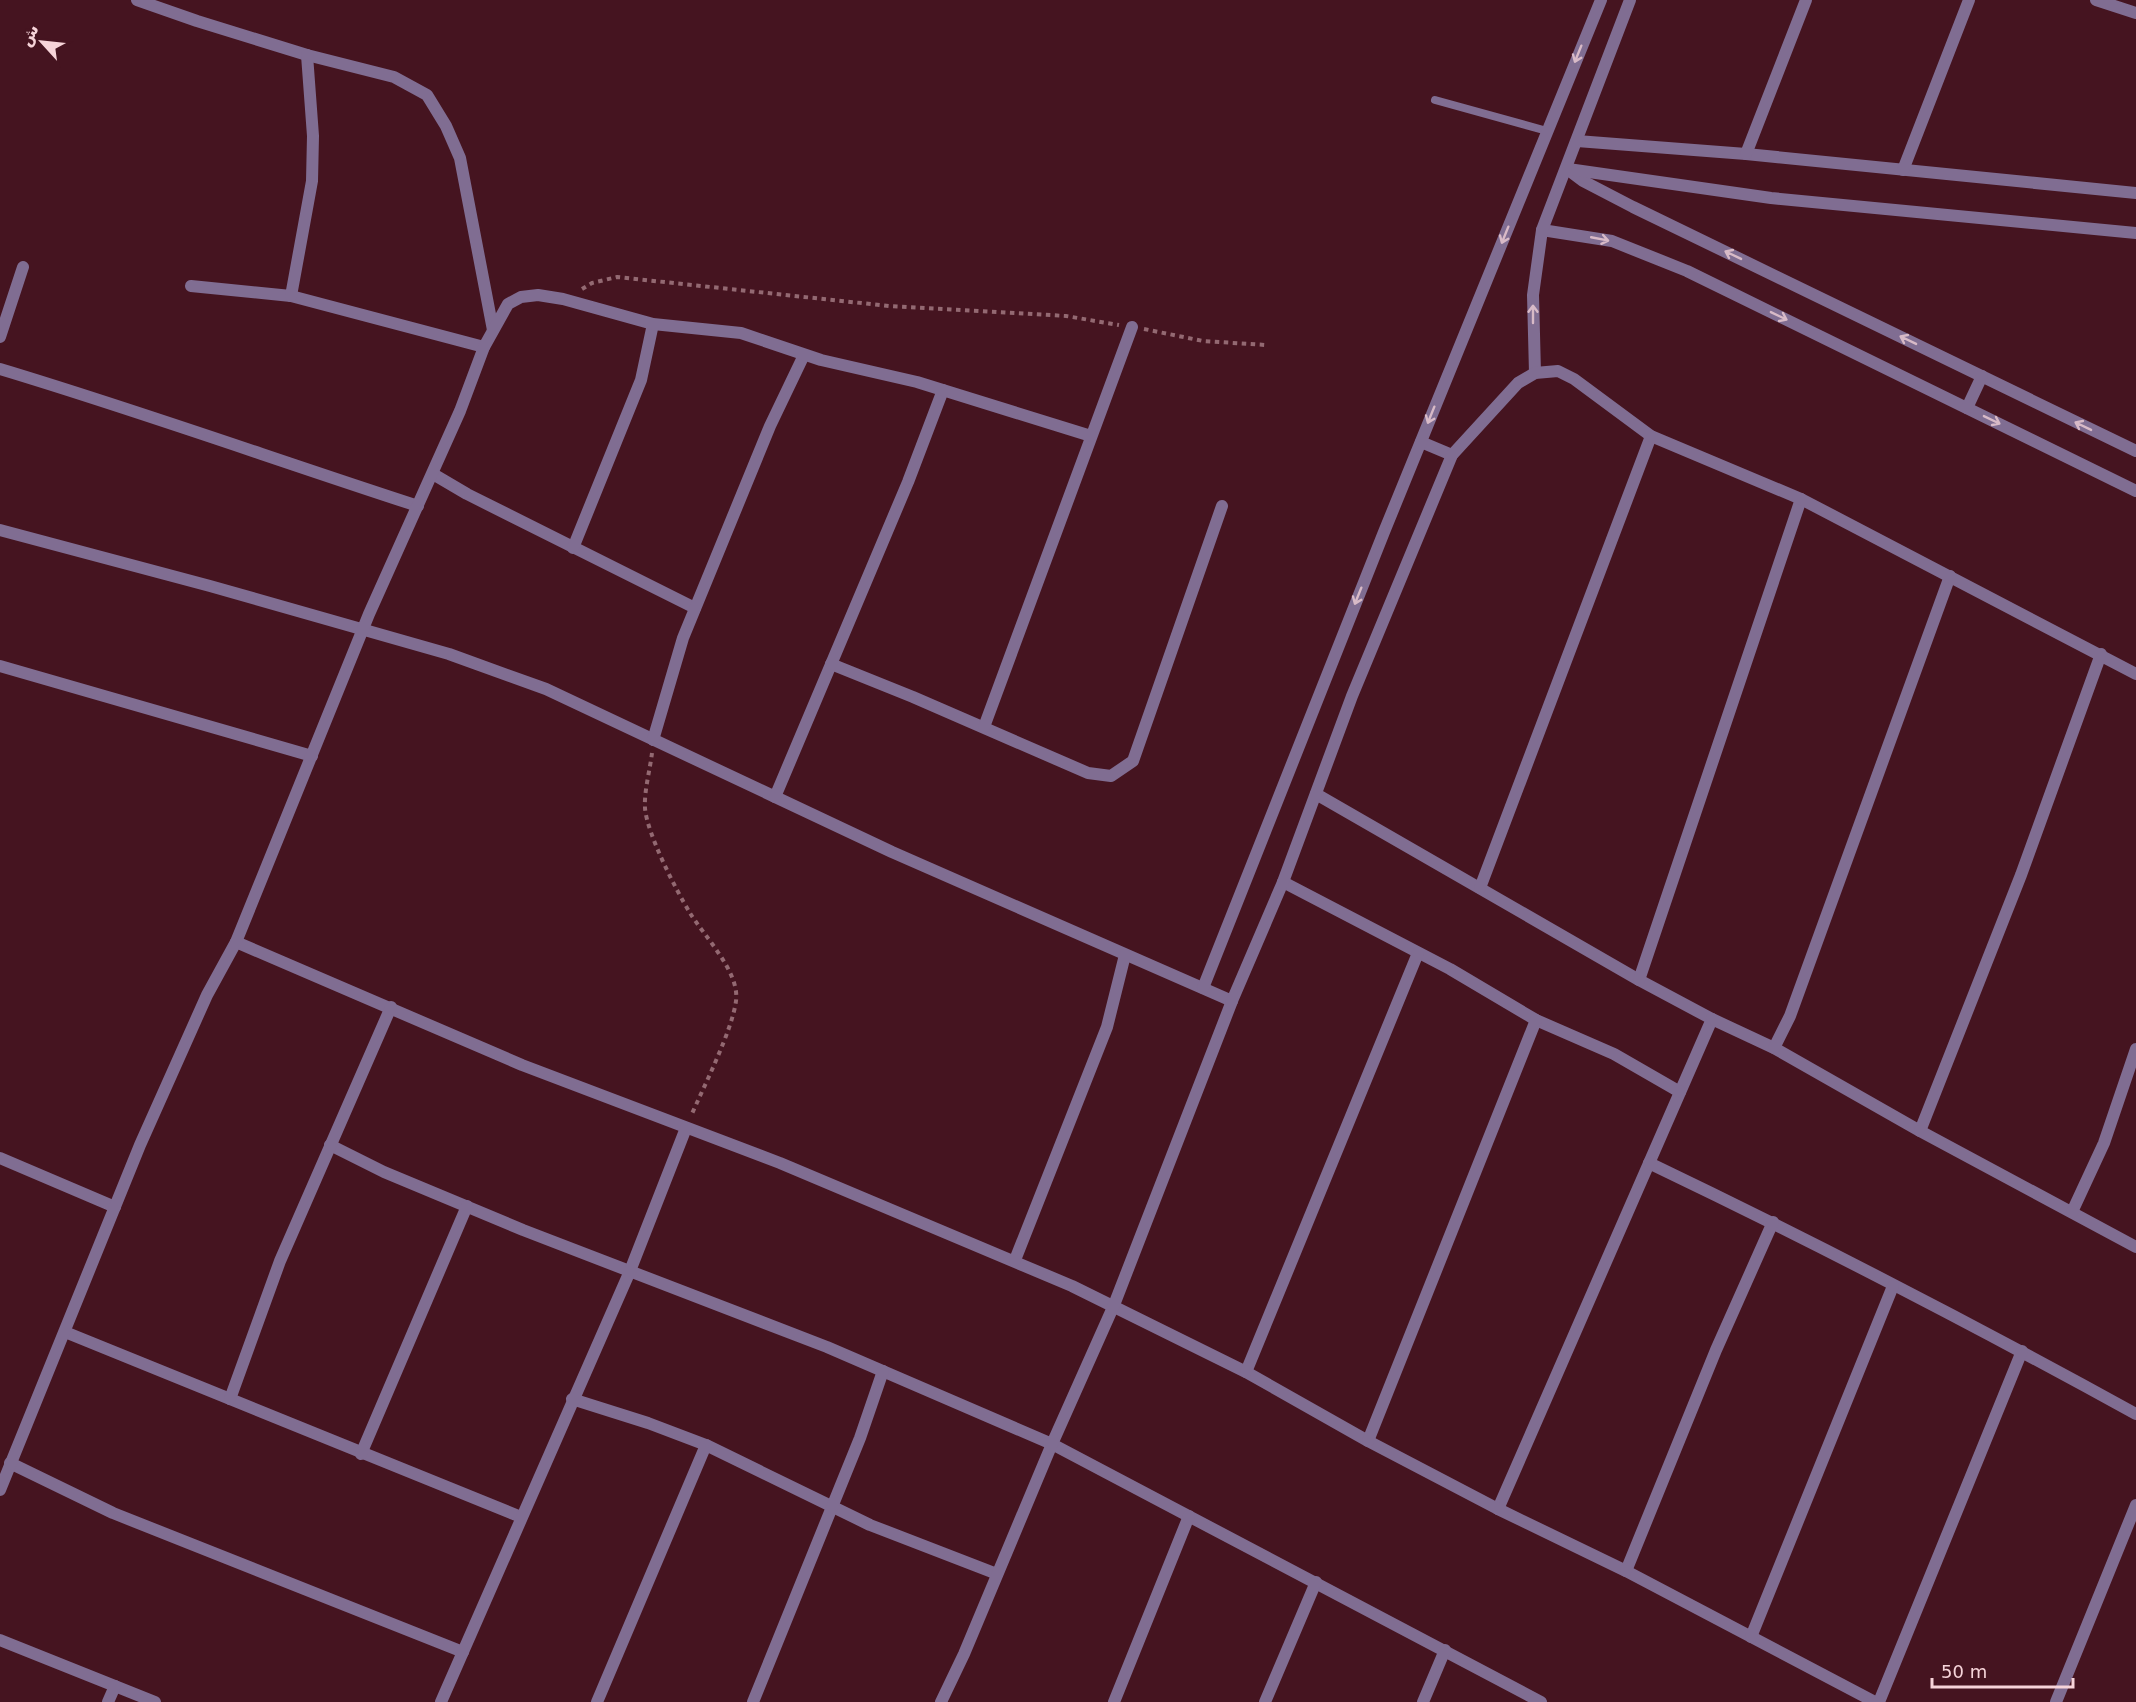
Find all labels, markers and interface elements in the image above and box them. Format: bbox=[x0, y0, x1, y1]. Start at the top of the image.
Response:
north arrow bbox=[12, 12, 72, 72]
text: ش bbox=[16, 21, 43, 50]
one-way arrow bbox=[1572, 44, 1583, 63]
one-way arrow bbox=[1499, 225, 1510, 243]
one-way arrow bbox=[1589, 234, 1609, 245]
one-way arrow bbox=[1724, 249, 1742, 261]
one-way arrow bbox=[1527, 305, 1539, 325]
one-way arrow bbox=[1769, 310, 1787, 322]
one-way arrow bbox=[1900, 334, 1918, 346]
one-way arrow bbox=[1425, 406, 1436, 424]
one-way arrow bbox=[1982, 414, 2000, 426]
one-way arrow bbox=[2075, 419, 2093, 431]
one-way arrow bbox=[1352, 586, 1363, 605]
scale bar bbox=[1932, 1651, 2073, 1689]
text: 50 m bbox=[1941, 1661, 1987, 1682]

